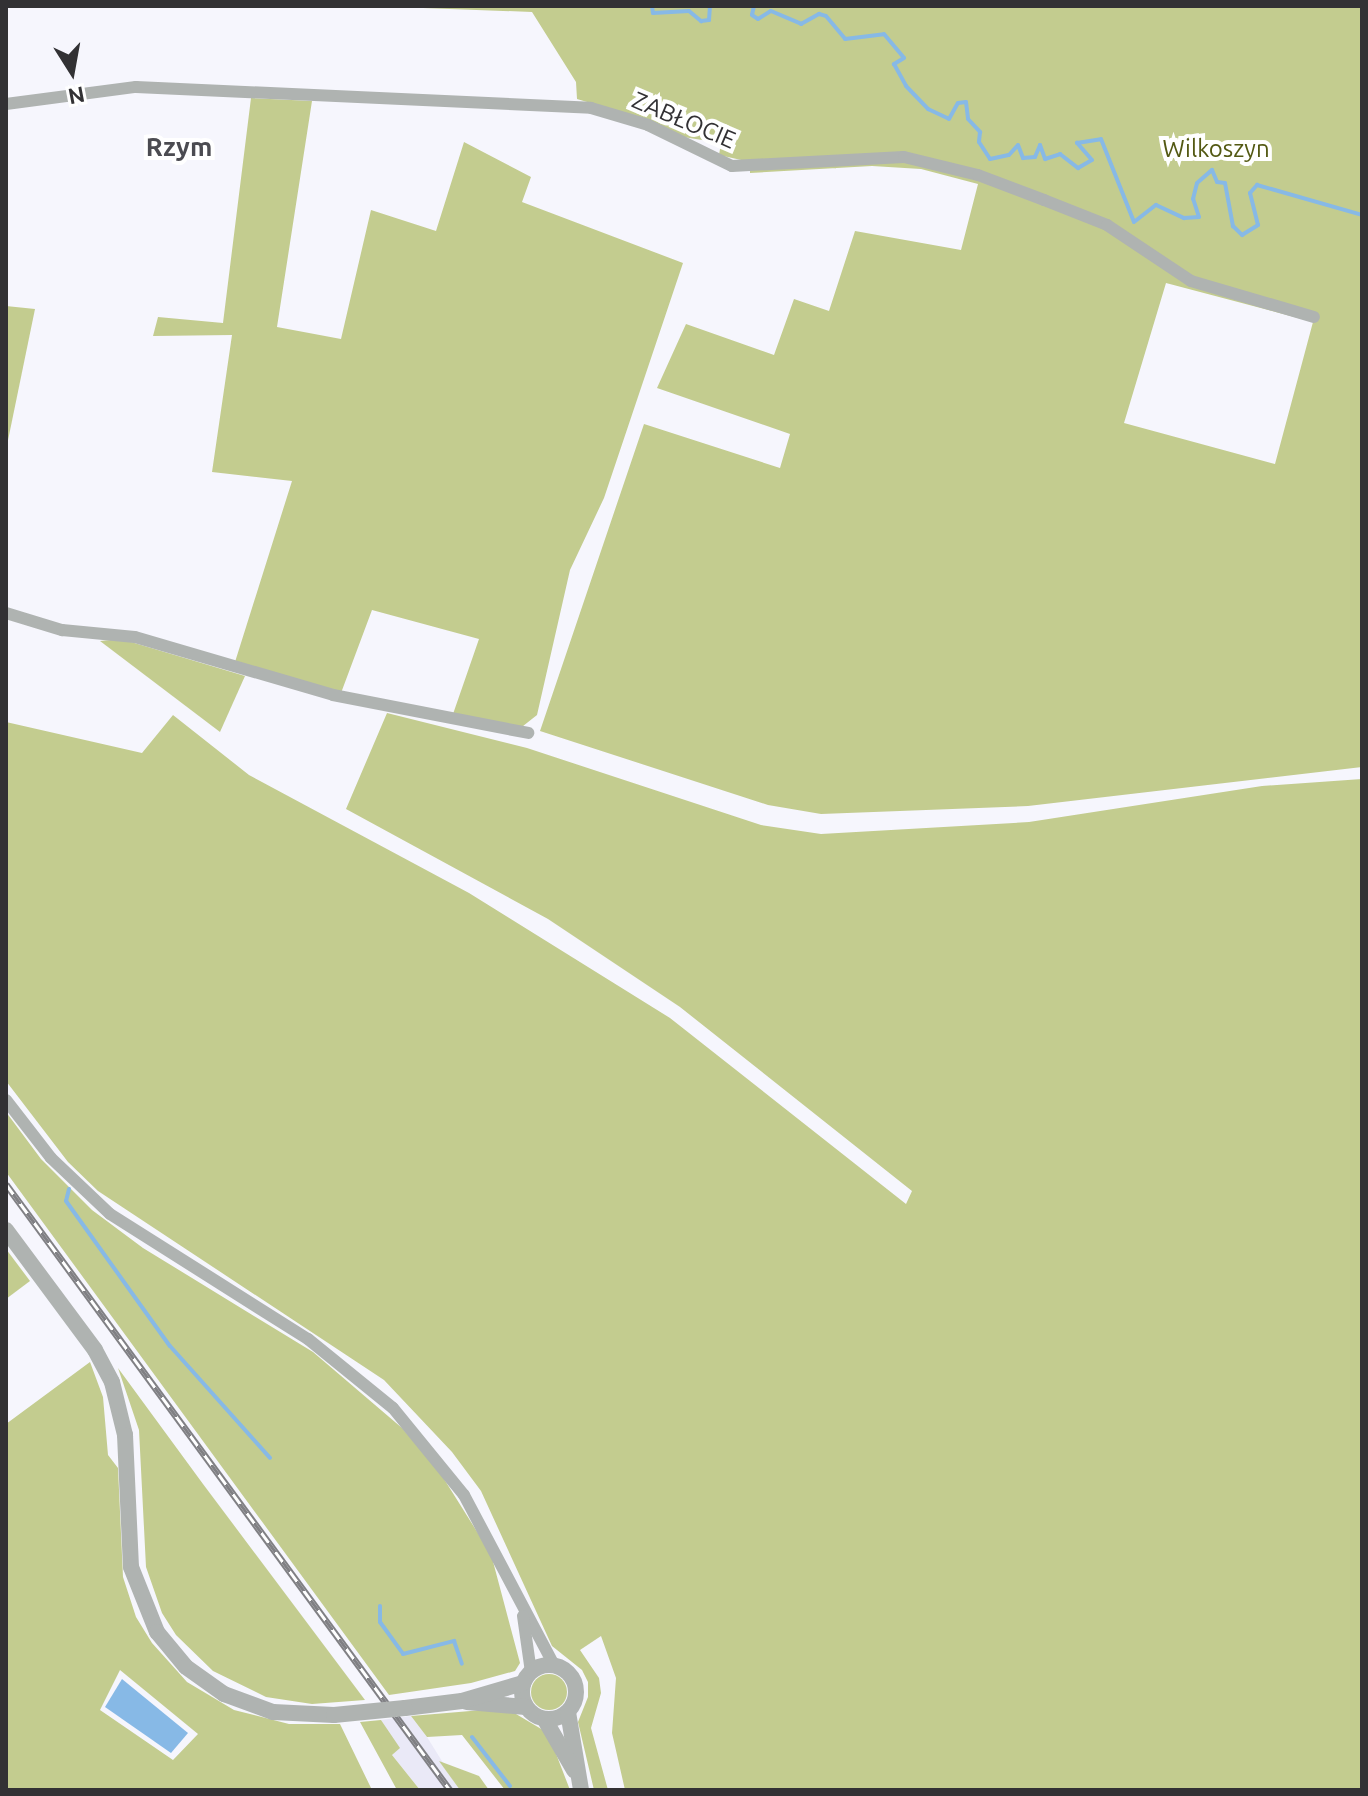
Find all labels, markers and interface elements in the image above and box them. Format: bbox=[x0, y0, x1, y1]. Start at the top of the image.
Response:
north arrow bbox=[32, 32, 112, 112]
text: N bbox=[66, 82, 87, 110]
street label: ZABŁOCIE bbox=[628, 85, 740, 155]
district label: Rzym bbox=[146, 131, 212, 163]
park label: Wilkoszyn bbox=[1162, 135, 1270, 163]

